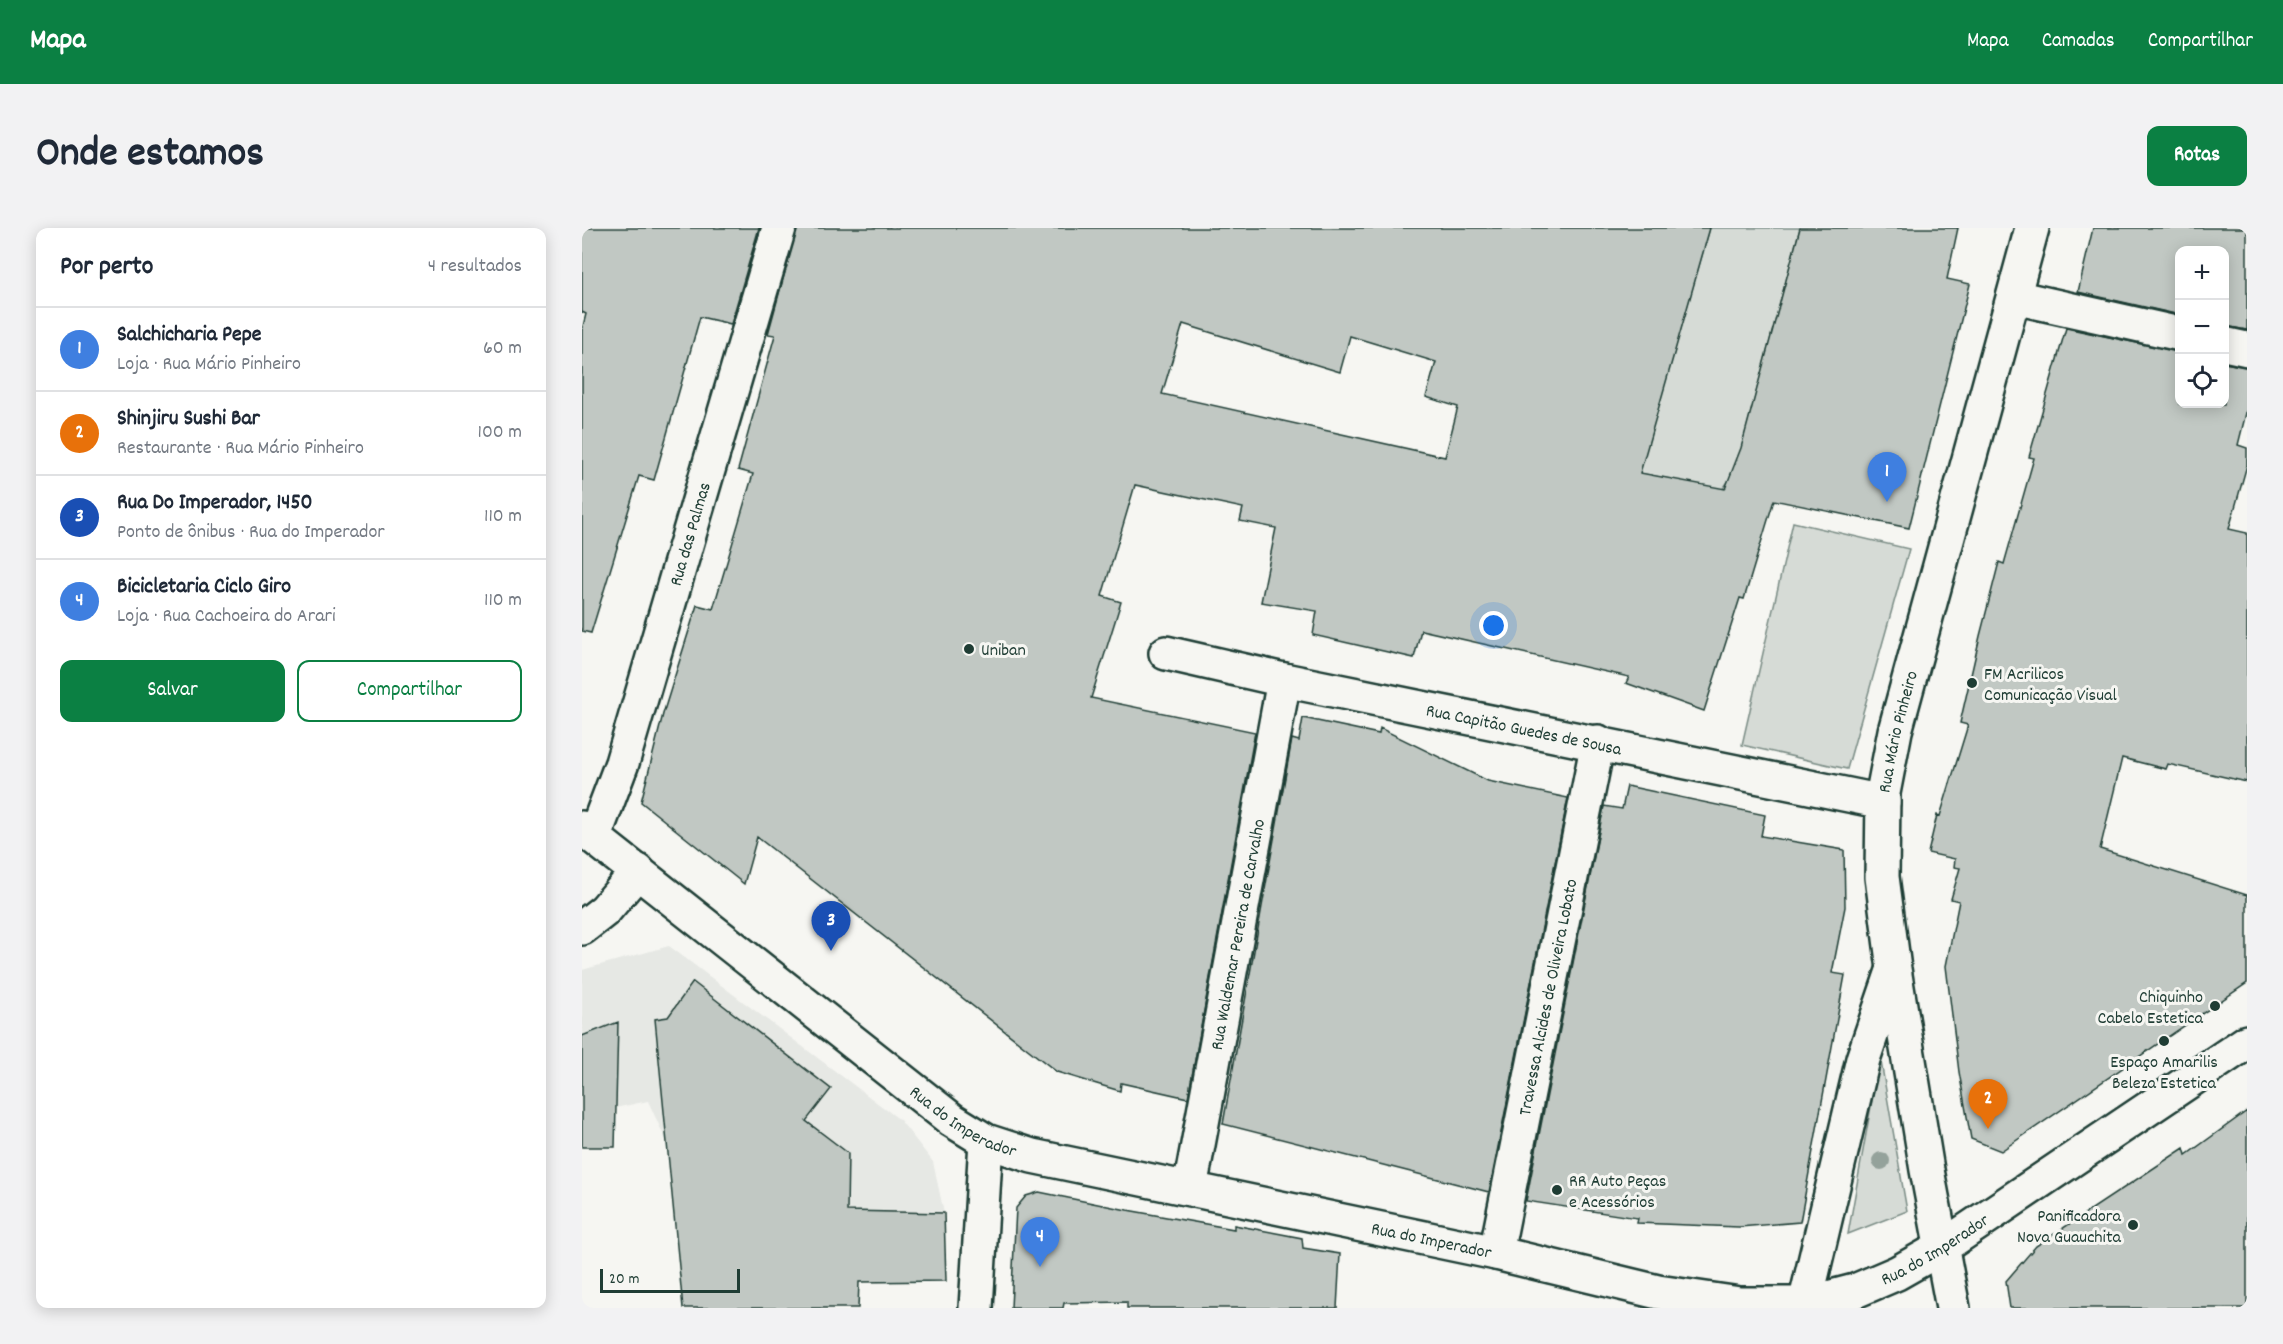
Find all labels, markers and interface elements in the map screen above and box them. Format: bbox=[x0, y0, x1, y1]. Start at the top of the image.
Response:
text: Mapa bbox=[30, 22, 86, 62]
text: Mapa bbox=[1967, 27, 2009, 57]
text: Camadas bbox=[2042, 27, 2115, 57]
text: Compartilhar bbox=[2148, 27, 2253, 57]
text: Onde estamos bbox=[36, 126, 264, 186]
button: Rotas bbox=[2147, 126, 2247, 186]
map controls bbox=[2175, 246, 2229, 408]
button: + bbox=[2175, 246, 2229, 300]
text: Por perto bbox=[60, 249, 153, 286]
text: 4 resultados bbox=[428, 253, 522, 281]
button: − bbox=[2175, 300, 2229, 354]
text: Salchicharia Pepe bbox=[117, 320, 261, 351]
text: 1 bbox=[77, 335, 82, 363]
text: 60 m bbox=[483, 335, 522, 363]
text: Loja · Rua Mário Pinheiro bbox=[117, 351, 301, 379]
button: locate bbox=[2175, 354, 2229, 408]
text: Shinjiru Sushi Bar bbox=[117, 404, 260, 435]
text: 2 bbox=[75, 419, 84, 447]
text: 100 m bbox=[478, 419, 522, 447]
text: Restaurante · Rua Mário Pinheiro bbox=[117, 435, 364, 463]
pin: 1 bbox=[1868, 452, 1906, 502]
street label: Rua das Palmas bbox=[665, 480, 719, 589]
text: Rua Do Imperador, 1450 bbox=[117, 488, 313, 519]
text: 3 bbox=[75, 503, 84, 531]
text: 110 m bbox=[484, 503, 522, 531]
text: Ponto de ônibus · Rua do Imperador bbox=[117, 519, 385, 547]
text: Bicicletaria Ciclo Giro bbox=[117, 572, 291, 603]
text: 4 bbox=[75, 587, 84, 615]
text: 110 m bbox=[484, 587, 522, 615]
text: Loja · Rua Cachoeira do Arari bbox=[117, 603, 336, 631]
your location bbox=[1479, 611, 1508, 640]
place label: Uniban bbox=[981, 639, 1026, 664]
marker: Uniban bbox=[962, 642, 976, 656]
button: Salvar bbox=[60, 660, 285, 722]
button: Compartilhar bbox=[297, 660, 522, 722]
place label: FM Acrilicos Comunicação Visual bbox=[1984, 663, 2117, 709]
street label: Rua Mário Pinheiro bbox=[1873, 668, 1926, 795]
marker: FM Acrilicos Comunicação Visual bbox=[1965, 676, 1979, 690]
street label: Rua Capitão Guedes de Sousa bbox=[1424, 699, 1624, 764]
street label: Rua Waldemar Pereira de Carvalho bbox=[1206, 817, 1273, 1052]
street label: Travessa Alcides de Oliveira Lobato bbox=[1514, 877, 1585, 1118]
pin: 3 bbox=[812, 902, 850, 951]
place label: Chiquinho Cabelo Estetica bbox=[2098, 986, 2204, 1032]
marker: Chiquinho Cabelo Estetica bbox=[2208, 999, 2222, 1013]
marker: Espaço Amarilis Beleza Estetica bbox=[2157, 1034, 2171, 1048]
place label: Espaço Amarilis Beleza Estetica bbox=[2110, 1051, 2218, 1097]
pin: 2 bbox=[1968, 1080, 2008, 1129]
street label: Rua do Imperador bbox=[903, 1081, 1020, 1165]
place label: RR Auto Peças e Acessórios bbox=[1569, 1170, 1666, 1216]
marker: RR Auto Peças e Acessórios bbox=[1550, 1183, 1564, 1197]
place label: Panificadora Nova Guauchita bbox=[2017, 1205, 2122, 1251]
street label: Rua do Imperador bbox=[1878, 1209, 1995, 1293]
street label: Rua do Imperador bbox=[1369, 1217, 1494, 1267]
pin: 4 bbox=[1020, 1218, 1060, 1267]
marker: Panificadora Nova Guauchita bbox=[2126, 1218, 2140, 1232]
scale bar bbox=[600, 1266, 740, 1294]
text: 20 m bbox=[609, 1268, 639, 1291]

